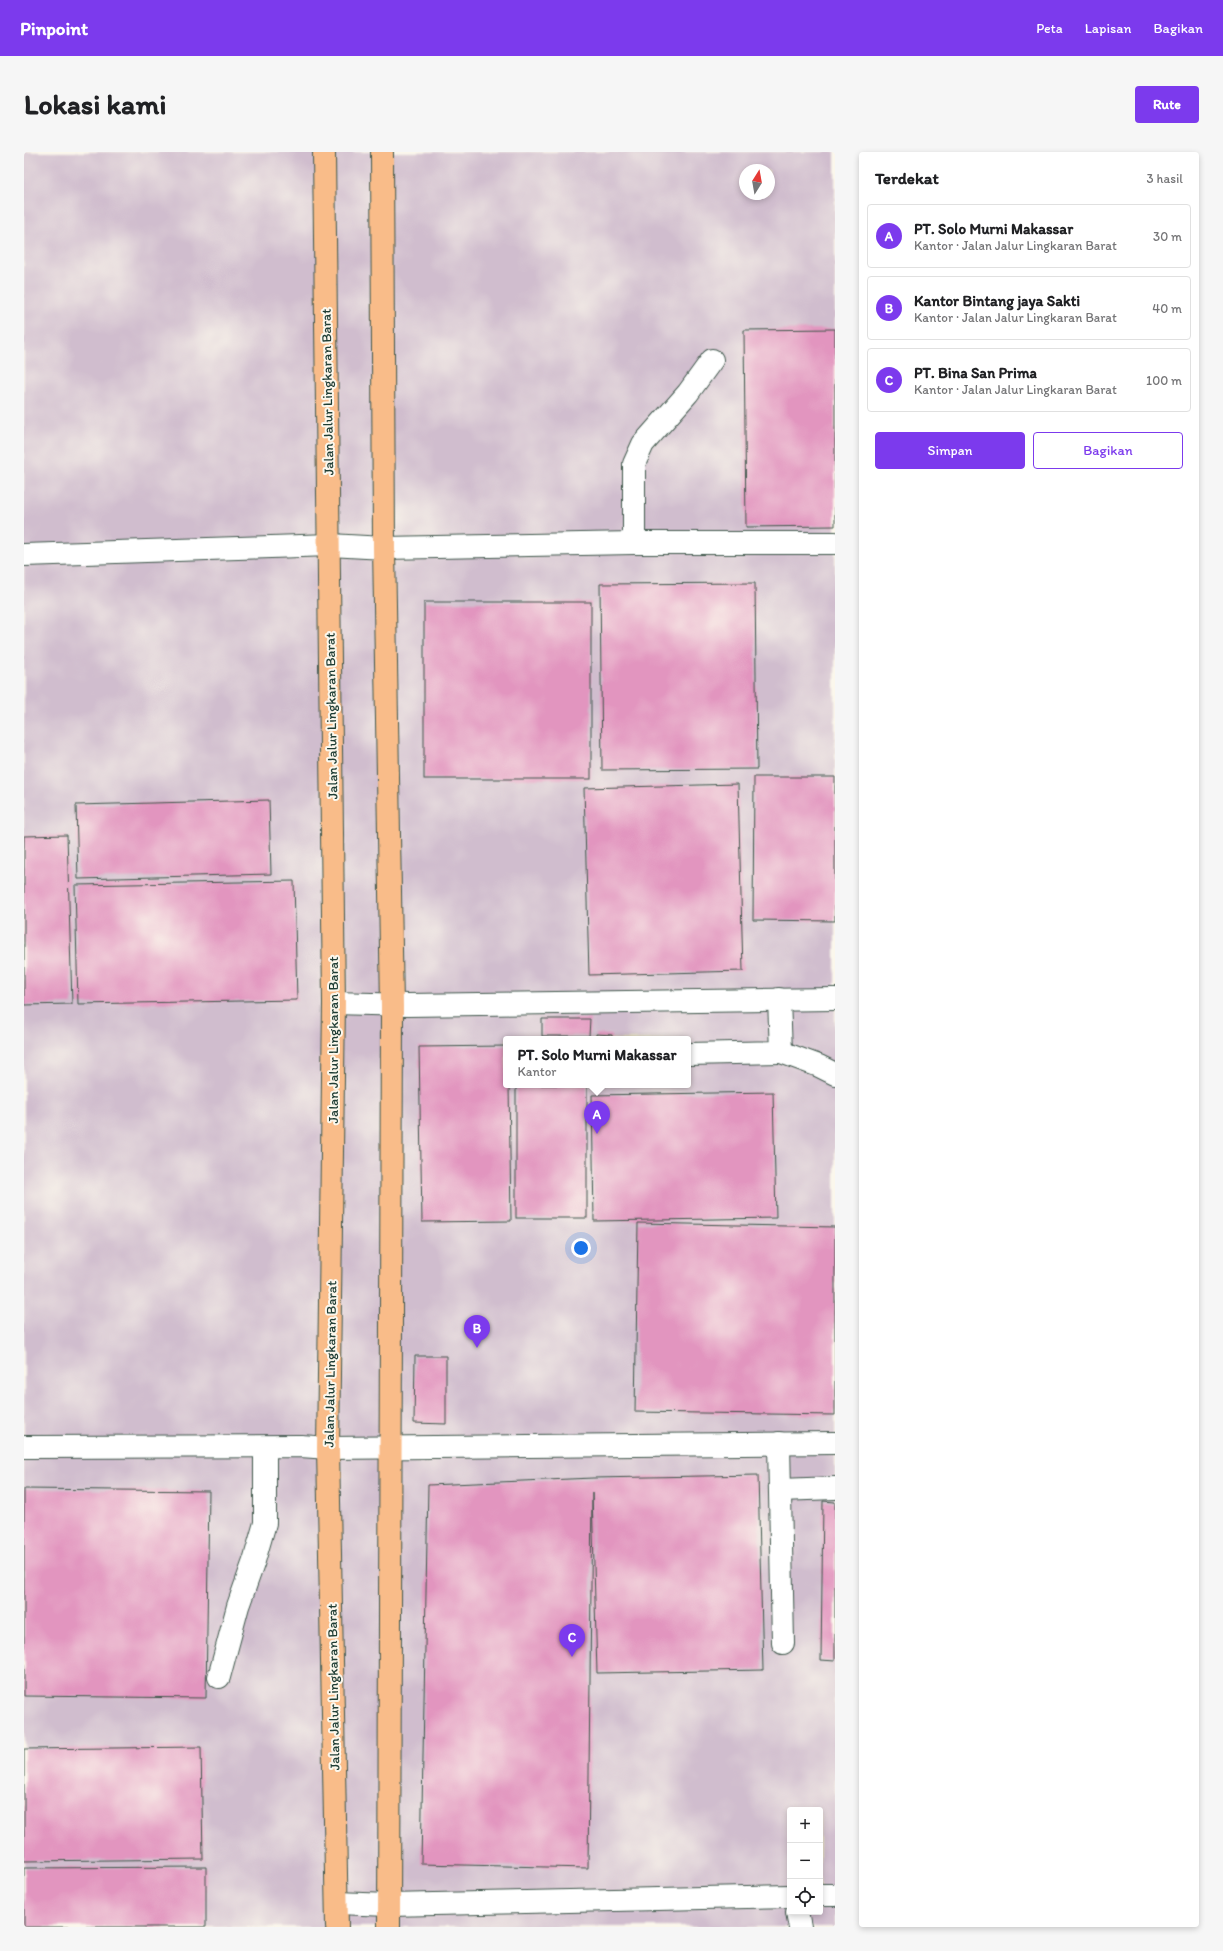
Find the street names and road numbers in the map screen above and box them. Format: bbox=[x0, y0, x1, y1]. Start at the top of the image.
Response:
street label: Jalan Jalur Lingkaran Barat bbox=[318, 308, 337, 476]
street label: Jalan Jalur Lingkaran Barat bbox=[322, 632, 341, 800]
street label: Jalan Jalur Lingkaran Barat bbox=[325, 957, 342, 1123]
street label: Jalan Jalur Lingkaran Barat bbox=[321, 1280, 340, 1448]
street label: Jalan Jalur Lingkaran Barat bbox=[324, 1603, 343, 1771]

